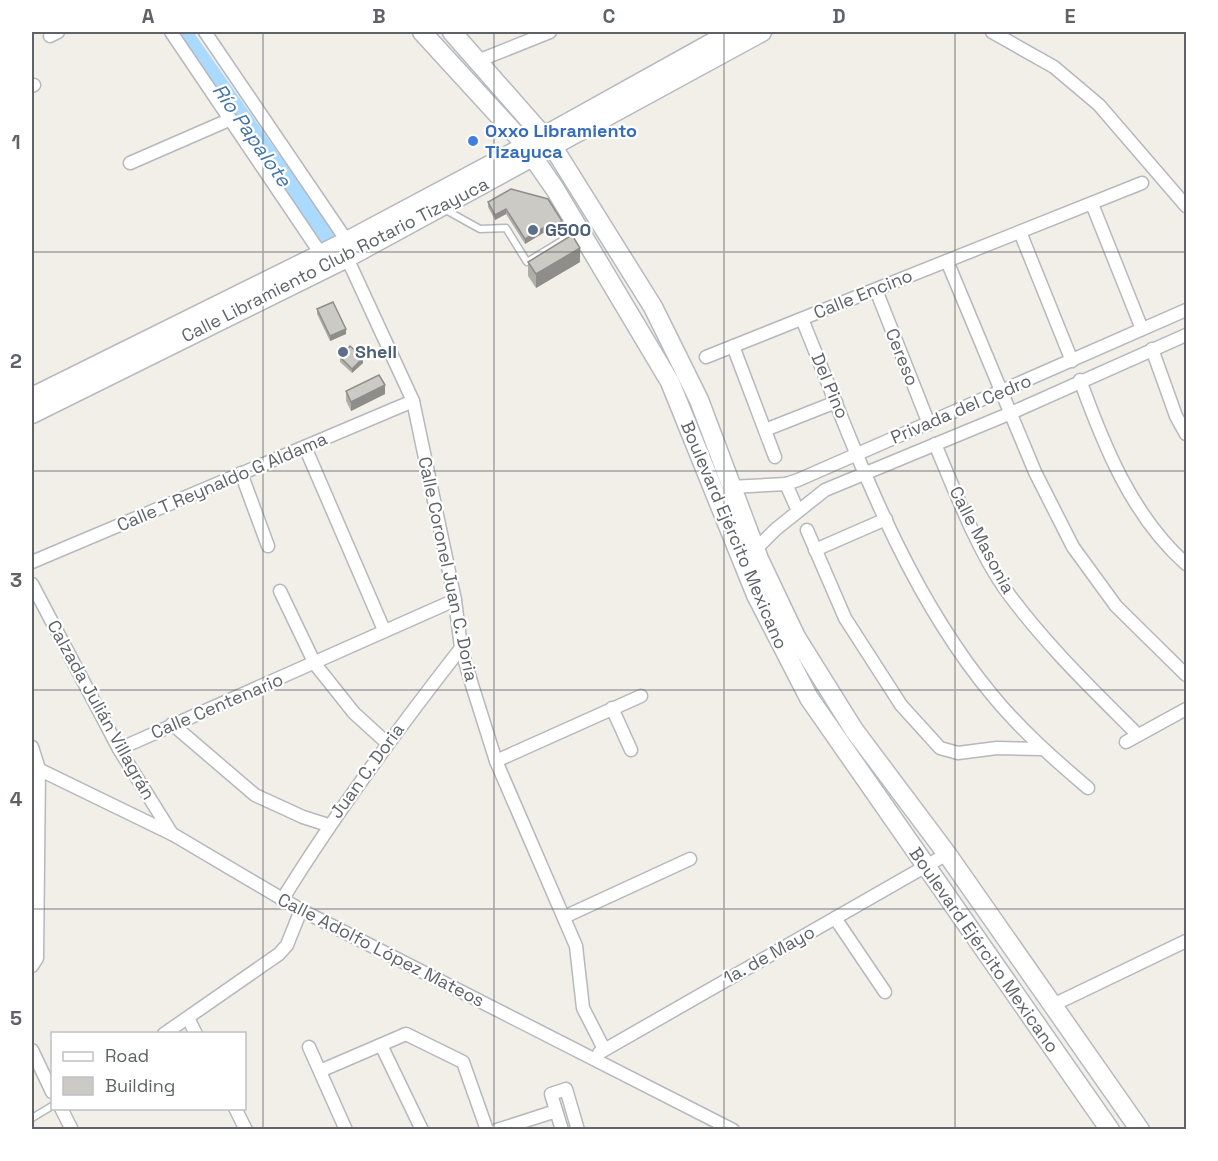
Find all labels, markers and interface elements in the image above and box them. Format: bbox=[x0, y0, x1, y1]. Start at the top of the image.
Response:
text: A bbox=[142, 3, 155, 29]
text: B bbox=[372, 3, 386, 29]
text: C bbox=[603, 3, 616, 29]
text: D bbox=[832, 3, 846, 29]
text: E bbox=[1064, 3, 1076, 29]
water label: Río Papalote bbox=[207, 78, 298, 193]
place label: Oxxo Libramiento Tizayuca bbox=[485, 119, 637, 163]
text: 1 bbox=[11, 129, 21, 155]
marker: Oxxo Libramiento Tizayuca bbox=[466, 134, 480, 148]
street label: Calle Libramiento Club Rotario Tizayuca bbox=[177, 172, 492, 347]
place label: G500 bbox=[545, 218, 591, 241]
marker: G500 bbox=[526, 223, 540, 237]
street label: Calle Encino bbox=[810, 263, 916, 324]
street label: Cereso bbox=[881, 325, 924, 389]
place label: Shell bbox=[355, 340, 397, 363]
marker: Shell bbox=[336, 345, 350, 359]
text: 2 bbox=[10, 348, 22, 374]
street label: Del Pino bbox=[806, 350, 855, 422]
street label: Privada del Cedro bbox=[887, 368, 1035, 449]
street label: Boulevard Ejército Mexicano bbox=[676, 417, 793, 652]
street label: Calle T Reynaldo G Aldama bbox=[113, 427, 330, 536]
street label: Calle Coronel Juan C. Doria bbox=[413, 454, 484, 683]
street label: Calle Masonia bbox=[945, 482, 1020, 597]
text: 3 bbox=[10, 567, 22, 593]
street label: Calzada Julián Villagrán bbox=[42, 616, 160, 804]
street label: Calle Centenario bbox=[147, 667, 286, 744]
street label: Juan C. Doria bbox=[324, 719, 409, 823]
text: 4 bbox=[10, 786, 23, 812]
street label: Boulevard Ejército Mexicano bbox=[905, 842, 1064, 1057]
street label: Calle Adolfo López Mateos bbox=[274, 887, 488, 1012]
street label: 1a. de Mayo bbox=[719, 920, 819, 989]
text: 5 bbox=[10, 1005, 22, 1031]
legend bbox=[51, 1032, 246, 1110]
text: Road bbox=[105, 1044, 149, 1067]
text: Building bbox=[105, 1074, 175, 1097]

